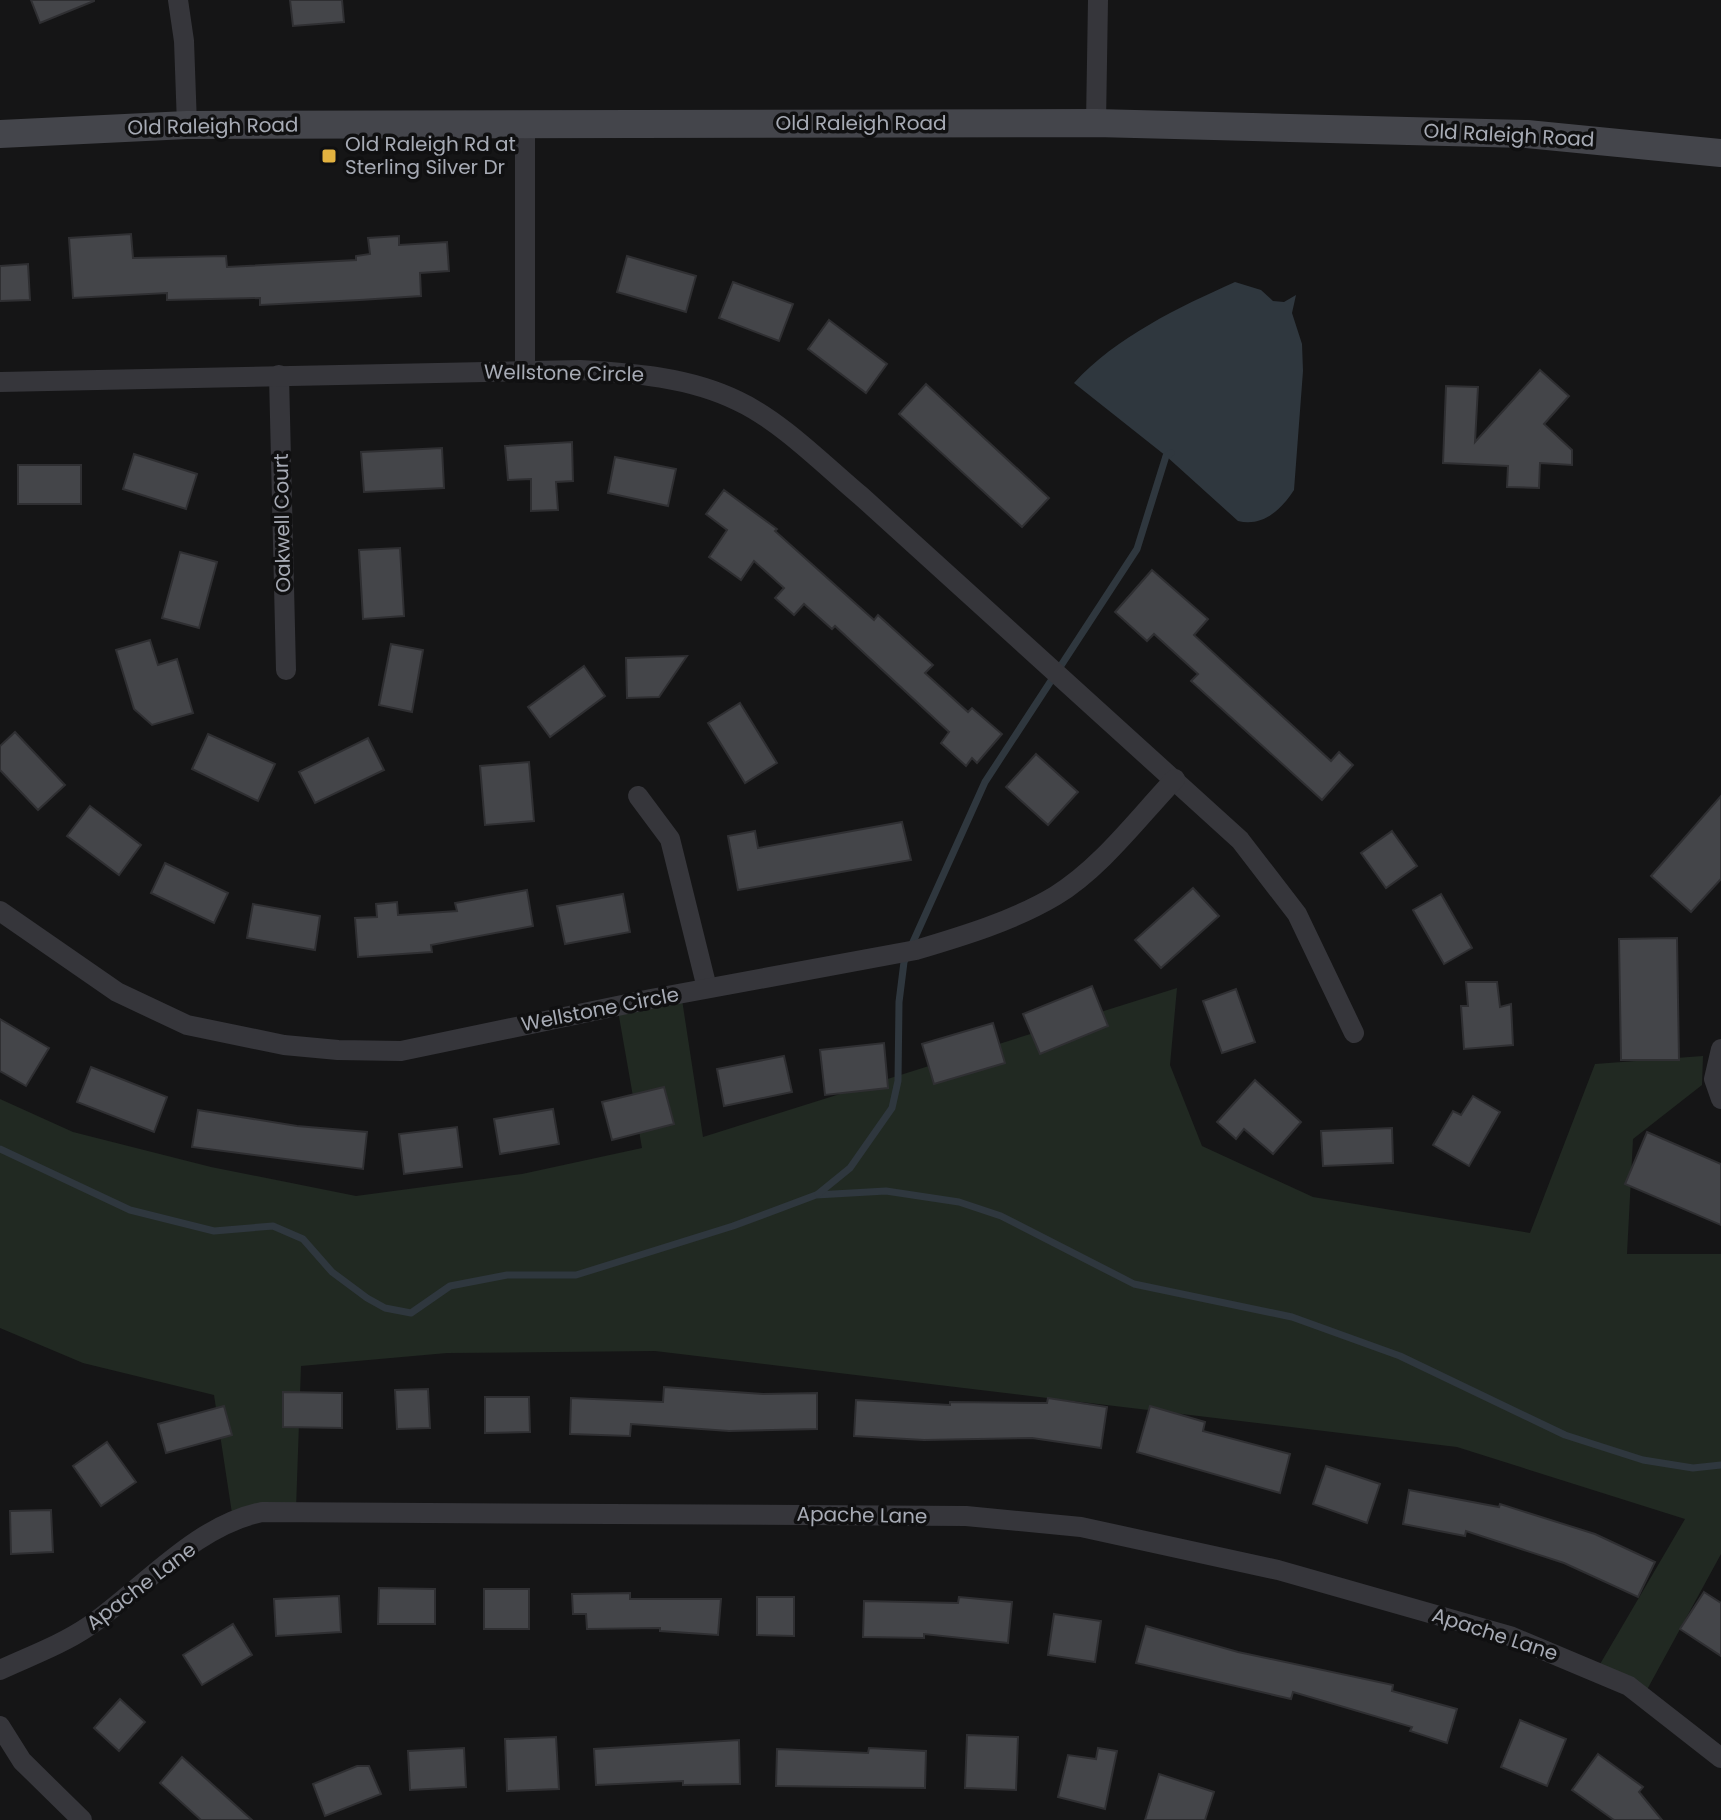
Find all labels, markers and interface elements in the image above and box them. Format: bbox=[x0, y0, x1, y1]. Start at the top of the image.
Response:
street label: Old Raleigh Road bbox=[775, 109, 947, 137]
street label: Old Raleigh Road bbox=[127, 111, 299, 141]
street label: Old Raleigh Road bbox=[1423, 117, 1595, 153]
place label: Old Raleigh Rd at Sterling Silver Dr bbox=[345, 130, 516, 181]
marker: Old Raleigh Rd at Sterling Silver Dr bbox=[320, 147, 338, 165]
street label: Wellstone Circle bbox=[484, 358, 644, 388]
street label: Oakwell Court bbox=[267, 453, 297, 593]
street label: Wellstone Circle bbox=[519, 980, 681, 1038]
street label: Apache Lane bbox=[796, 1500, 928, 1530]
street label: Apache Lane bbox=[80, 1536, 202, 1636]
street label: Apache Lane bbox=[1429, 1601, 1561, 1667]

